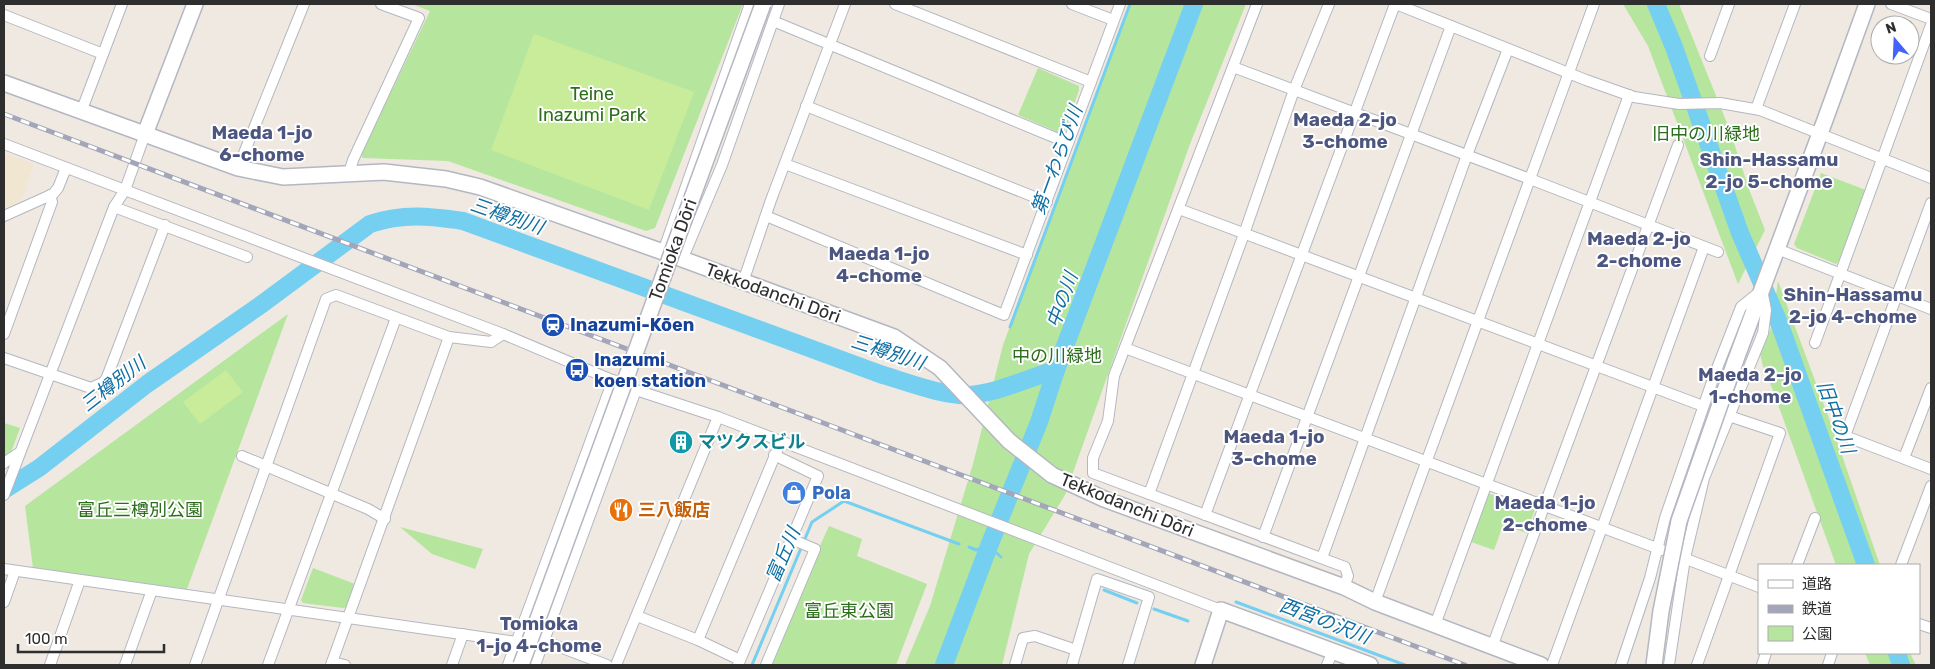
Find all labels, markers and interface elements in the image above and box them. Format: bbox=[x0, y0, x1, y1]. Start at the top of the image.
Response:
north arrow bbox=[1870, 15, 1920, 65]
text: N bbox=[1883, 19, 1898, 38]
park label: Teine Inazumi Park bbox=[538, 83, 647, 126]
water label: 第一わらび川 bbox=[1027, 101, 1088, 218]
district label: Maeda 2-jo 3-chome bbox=[1293, 108, 1397, 153]
district label: Maeda 1-jo 6-chome bbox=[211, 121, 313, 166]
park label: 旧中の川緑地 bbox=[1652, 123, 1760, 145]
district label: Shin-Hassamu 2-jo 5-chome bbox=[1700, 148, 1838, 193]
water label: 三樽別川 bbox=[467, 193, 549, 240]
street label: Tomioka Dōri bbox=[644, 196, 702, 304]
district label: Maeda 2-jo 2-chome bbox=[1587, 227, 1691, 272]
district label: Maeda 1-jo 4-chome bbox=[828, 242, 930, 287]
street label: Tekkodanchi Dōri bbox=[702, 258, 844, 328]
water label: 中の川 bbox=[1041, 267, 1083, 331]
district label: Shin-Hassamu 2-jo 4-chome bbox=[1784, 283, 1922, 328]
station icon: Inazumi-Kōen bbox=[540, 312, 566, 338]
place label: Inazumi-Kōen bbox=[570, 314, 694, 336]
water label: 三樽別川 bbox=[848, 329, 930, 375]
park label: 中の川緑地 bbox=[1012, 345, 1102, 367]
place label: Inazumi koen station bbox=[594, 349, 706, 392]
water label: 三樽別川 bbox=[76, 350, 152, 416]
bus stop icon: Inazumi koen station bbox=[564, 357, 590, 383]
district label: Maeda 2-jo 1-chome bbox=[1698, 363, 1802, 408]
water label: 旧中の川 bbox=[1812, 377, 1860, 459]
district label: Maeda 1-jo 3-chome bbox=[1223, 425, 1325, 470]
building icon: マツクスビル bbox=[668, 429, 694, 455]
place label: マツクスビル bbox=[698, 431, 805, 453]
street label: Tekkodanchi Dōri bbox=[1057, 468, 1197, 542]
shop icon: Pola bbox=[781, 480, 807, 506]
place label: Pola bbox=[812, 482, 851, 504]
district label: Maeda 1-jo 2-chome bbox=[1494, 491, 1596, 536]
restaurant icon: 三八飯店 bbox=[608, 497, 634, 523]
park label: 富丘三樽別公園 bbox=[77, 499, 203, 521]
place label: 三八飯店 bbox=[638, 499, 710, 521]
water label: 富丘川 bbox=[761, 522, 806, 586]
legend bbox=[1758, 564, 1920, 654]
text: 道路 bbox=[1802, 575, 1832, 593]
water label: 西宮の沢川 bbox=[1277, 593, 1375, 649]
park label: 富丘東公園 bbox=[804, 600, 894, 622]
text: 鉄道 bbox=[1802, 600, 1832, 618]
district label: Tomioka 1-jo 4-chome bbox=[476, 612, 602, 657]
scale bar bbox=[18, 622, 164, 654]
text: 公園 bbox=[1802, 625, 1832, 643]
text: 100 m bbox=[25, 630, 67, 648]

